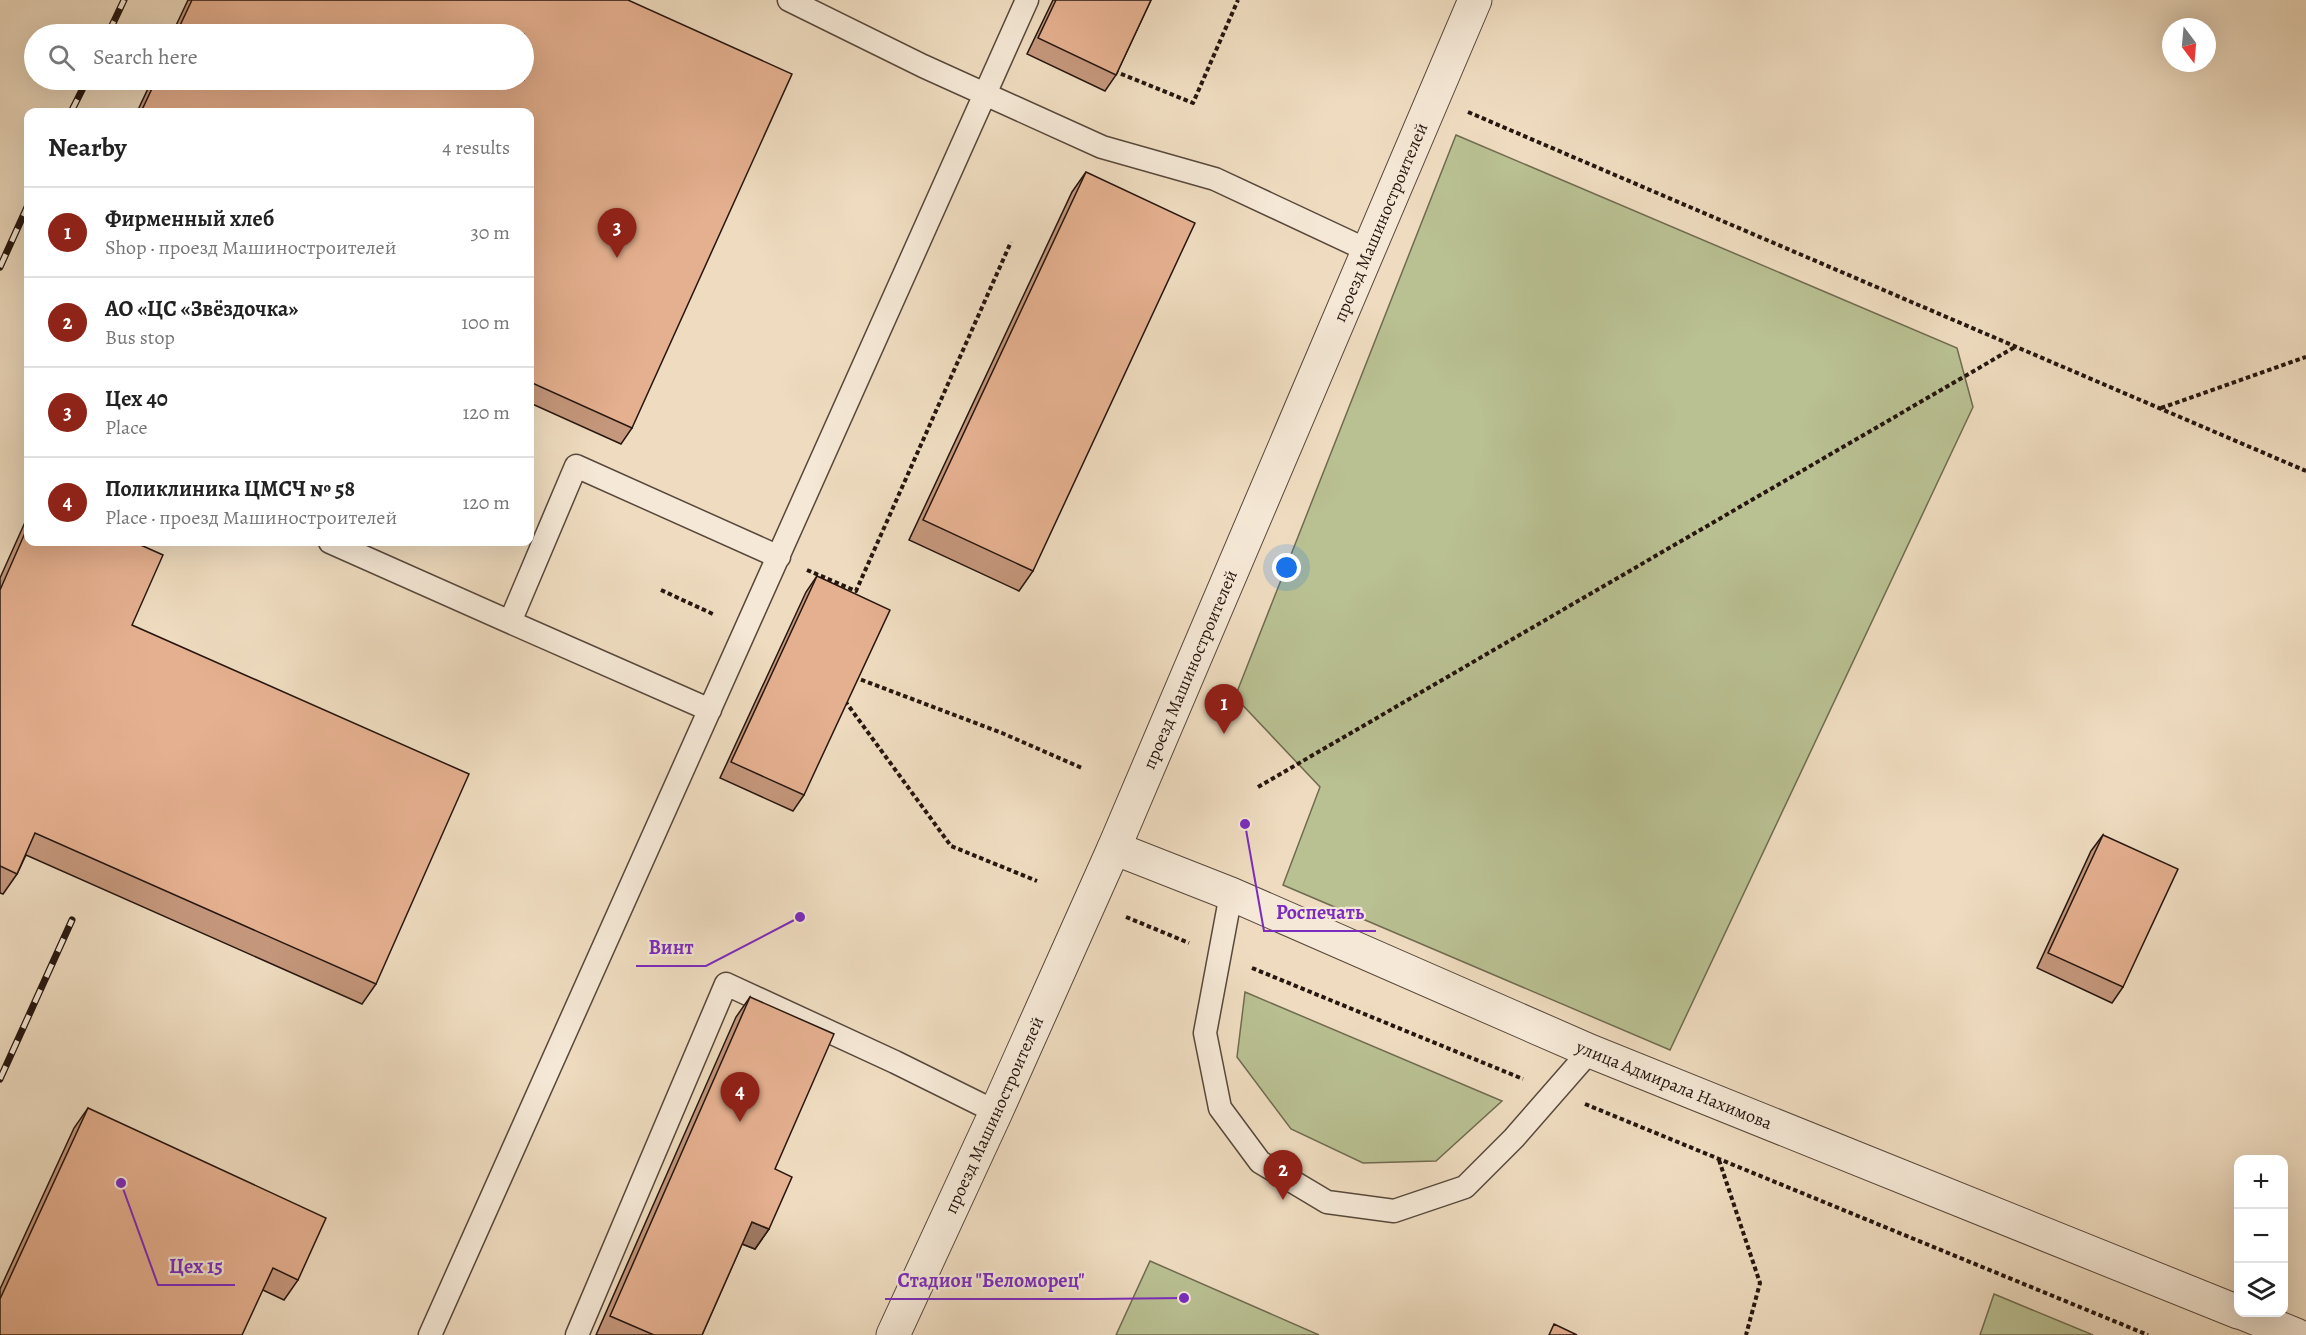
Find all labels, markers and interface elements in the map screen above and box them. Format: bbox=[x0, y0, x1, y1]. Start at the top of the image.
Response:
north arrow bbox=[2162, 18, 2216, 72]
search box bbox=[24, 24, 534, 90]
icon: search bbox=[45, 41, 78, 74]
text: Search here bbox=[93, 42, 198, 72]
street label: проезд Машиностроителей bbox=[1327, 119, 1433, 326]
text: Nearby bbox=[48, 130, 127, 165]
text: 4 results bbox=[442, 134, 510, 161]
text: Фирменный хлеб bbox=[105, 204, 274, 234]
pin: 3 bbox=[598, 208, 636, 258]
text: 1 bbox=[64, 219, 71, 246]
text: 30 m bbox=[470, 219, 510, 246]
text: Shop · проезд Машиностроителей bbox=[105, 234, 396, 261]
text: АО «ЦС «Звёздочка» bbox=[105, 294, 298, 324]
text: 2 bbox=[63, 309, 72, 336]
text: 100 m bbox=[461, 309, 510, 336]
text: Bus stop bbox=[105, 324, 175, 351]
text: Цех 40 bbox=[105, 384, 168, 414]
text: 3 bbox=[63, 399, 72, 426]
text: 120 m bbox=[462, 399, 510, 426]
text: Place bbox=[105, 414, 147, 441]
text: Поликлиника ЦМСЧ № 58 bbox=[105, 474, 355, 504]
text: 4 bbox=[63, 489, 72, 516]
text: 120 m bbox=[462, 489, 510, 516]
text: Place · проезд Машиностроителей bbox=[105, 504, 397, 531]
your location bbox=[1272, 553, 1301, 582]
street label: проезд Машиностроителей bbox=[1137, 566, 1243, 773]
pin: 1 bbox=[1204, 684, 1244, 734]
callout: Роспечать bbox=[1264, 893, 1376, 931]
text: Роспечать bbox=[1276, 899, 1364, 926]
callout: Винт bbox=[636, 928, 706, 966]
text: Винт bbox=[648, 934, 694, 961]
street label: проезд Машиностроителей bbox=[939, 1013, 1049, 1218]
street label: улица Адмирала Нахимова bbox=[1572, 1034, 1776, 1135]
pin: 4 bbox=[720, 1072, 760, 1122]
pin: 2 bbox=[1264, 1150, 1302, 1200]
map controls bbox=[2234, 1155, 2288, 1317]
button: + bbox=[2234, 1155, 2288, 1209]
button: − bbox=[2234, 1209, 2288, 1263]
callout: Цех 15 bbox=[158, 1247, 235, 1285]
text: Цех 15 bbox=[169, 1253, 223, 1280]
callout: Стадион "Беломорец" bbox=[885, 1261, 1096, 1299]
button: layers bbox=[2234, 1263, 2288, 1317]
text: Стадион "Беломорец" bbox=[897, 1267, 1085, 1294]

